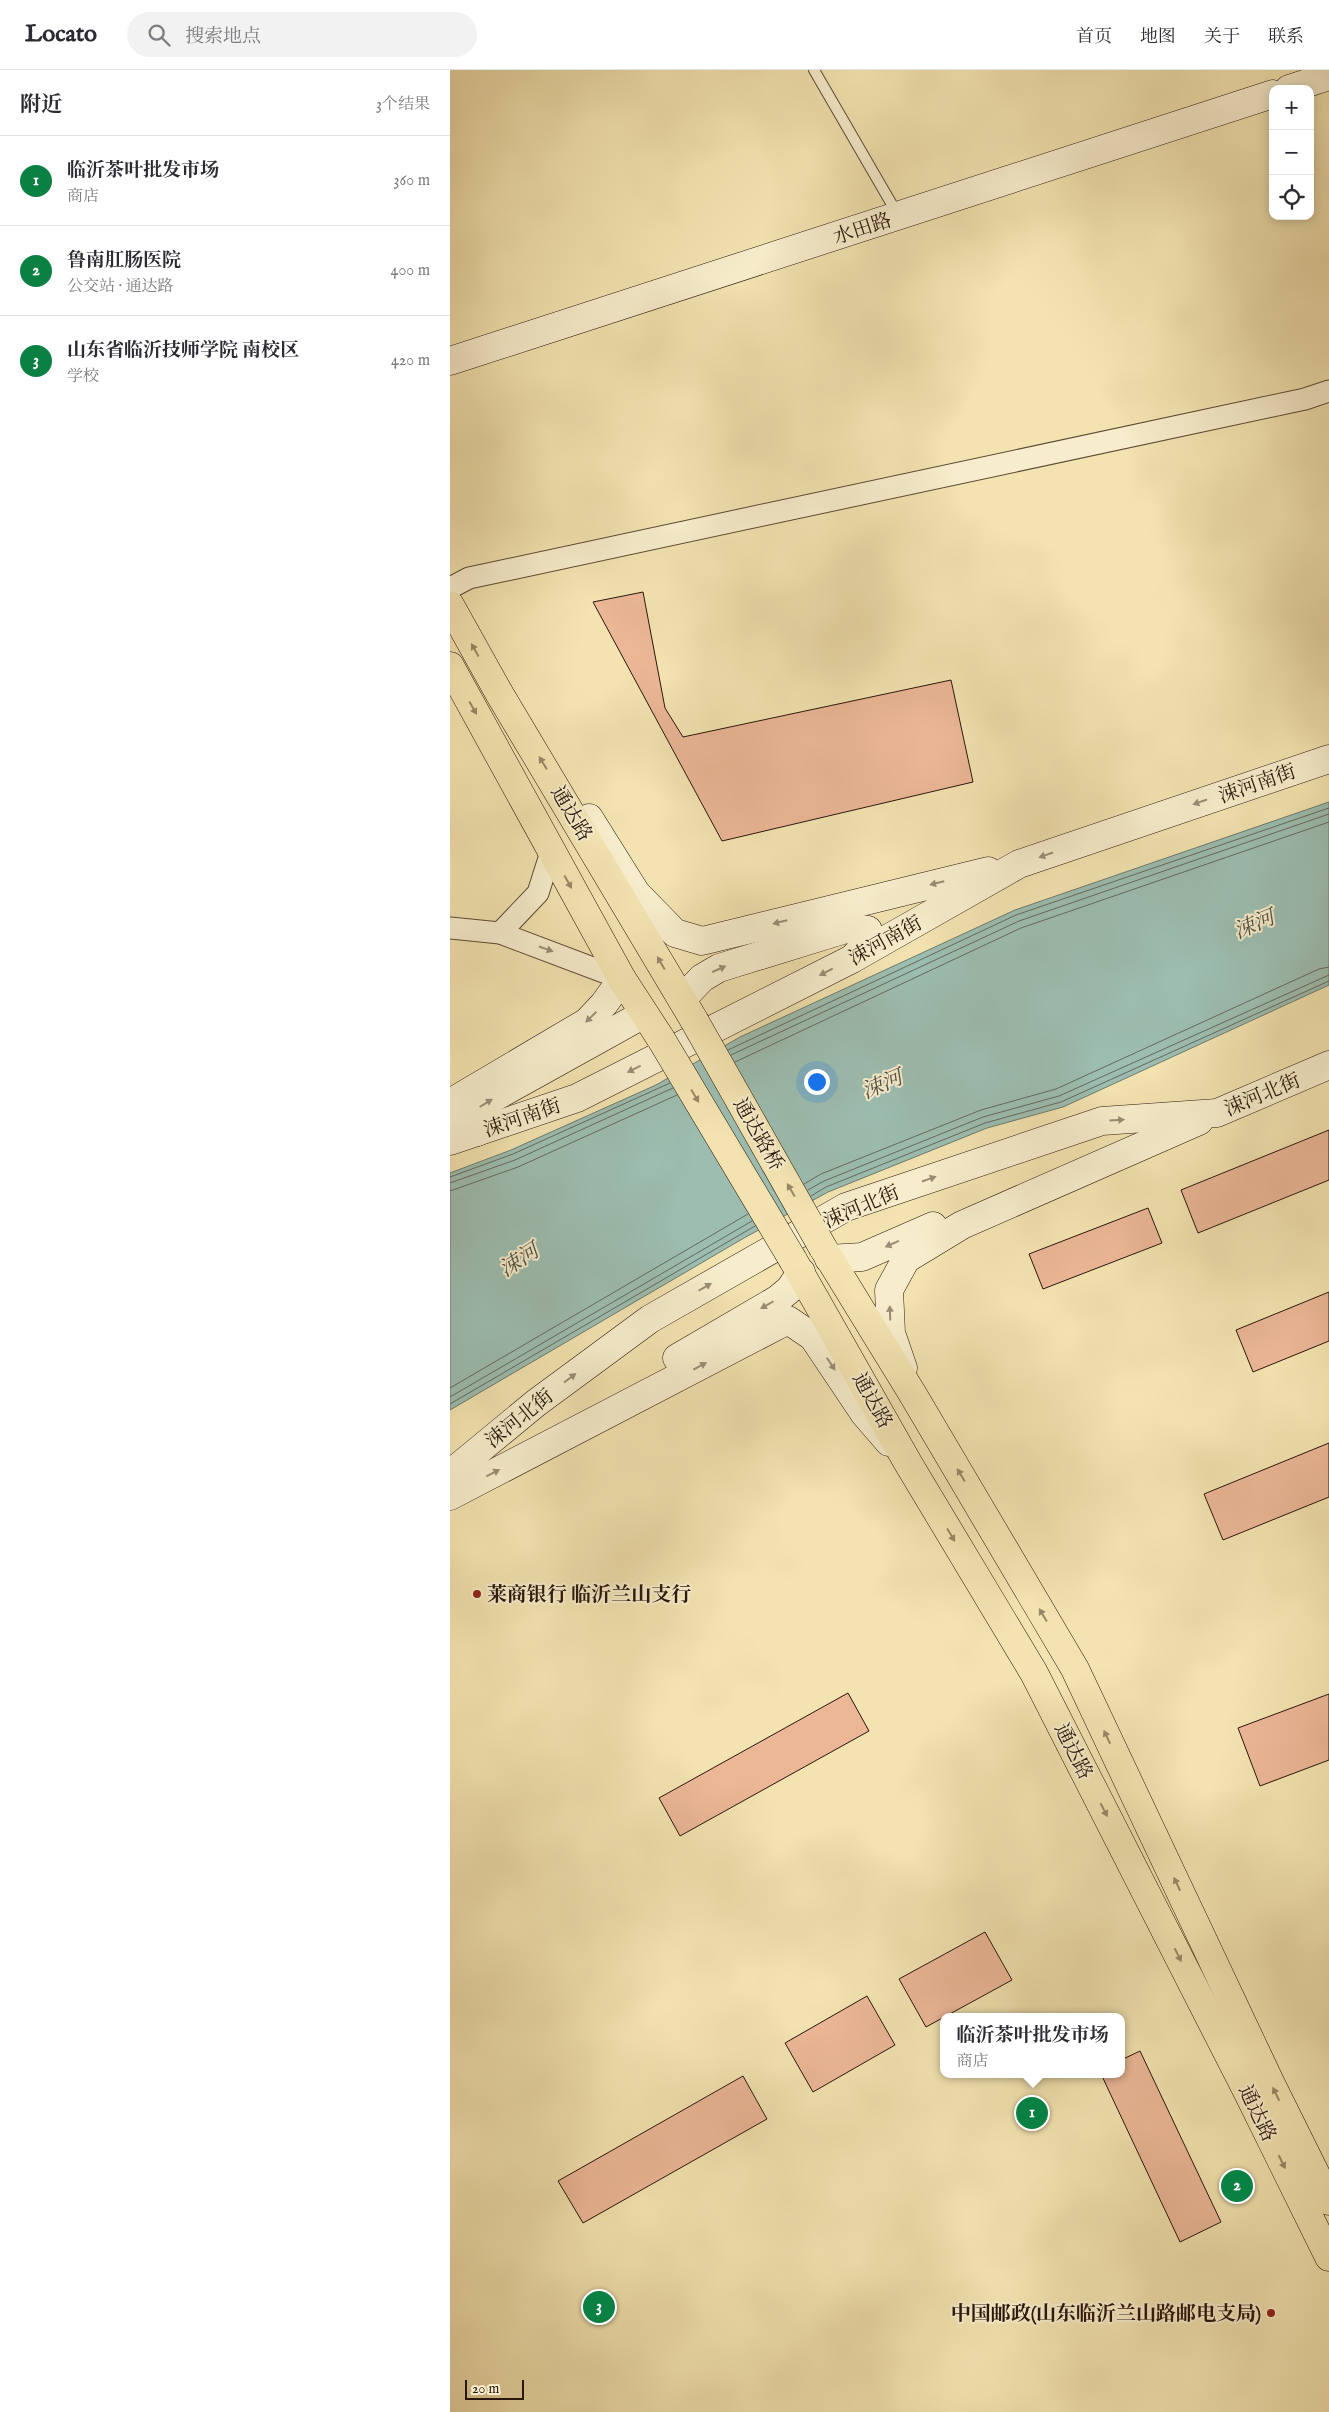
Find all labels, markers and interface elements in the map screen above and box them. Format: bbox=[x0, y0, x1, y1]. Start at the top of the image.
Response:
search box bbox=[127, 12, 477, 57]
text: Locato bbox=[25, 19, 97, 50]
icon: search bbox=[145, 21, 173, 49]
text: 搜索地点 bbox=[185, 25, 261, 49]
text: 首页 bbox=[1076, 26, 1112, 49]
text: 地图 bbox=[1140, 26, 1176, 49]
text: 关于 bbox=[1204, 26, 1240, 49]
text: 联系 bbox=[1268, 26, 1304, 49]
map controls bbox=[1269, 85, 1314, 220]
button: + bbox=[1269, 85, 1314, 130]
text: 附近 bbox=[20, 92, 62, 119]
text: 3个结果 bbox=[376, 95, 430, 115]
button: − bbox=[1269, 130, 1314, 175]
text: 临沂茶叶批发市场 bbox=[67, 159, 219, 183]
text: 1 bbox=[33, 171, 39, 191]
text: 360 m bbox=[394, 171, 430, 191]
button: locate bbox=[1269, 175, 1314, 220]
text: 商店 bbox=[67, 187, 99, 207]
street label: 水田路 bbox=[830, 208, 895, 251]
text: 鲁南肛肠医院 bbox=[67, 249, 181, 273]
text: 2 bbox=[32, 261, 40, 281]
text: 400 m bbox=[391, 261, 430, 281]
text: 公交站 · 通达路 bbox=[67, 277, 174, 297]
text: 山东省临沂技师学院 南校区 bbox=[67, 339, 299, 363]
text: 3 bbox=[33, 351, 39, 371]
text: 420 m bbox=[391, 351, 430, 371]
text: 学校 bbox=[67, 367, 99, 387]
one-way arrow bbox=[471, 644, 480, 657]
one-way arrow bbox=[469, 702, 478, 715]
one-way arrow bbox=[538, 757, 547, 770]
street label: 涑河南街 bbox=[1216, 760, 1299, 809]
street label: 通达路 bbox=[545, 782, 597, 846]
one-way arrow bbox=[1192, 799, 1207, 807]
one-way arrow bbox=[1038, 851, 1053, 859]
one-way arrow bbox=[563, 875, 572, 889]
one-way arrow bbox=[930, 880, 945, 888]
water label: 涑河 bbox=[1230, 903, 1283, 946]
street label: 涑河南街 bbox=[845, 911, 927, 972]
one-way arrow bbox=[772, 918, 787, 926]
one-way arrow bbox=[539, 946, 554, 954]
one-way arrow bbox=[656, 957, 665, 970]
one-way arrow bbox=[712, 964, 726, 972]
one-way arrow bbox=[819, 968, 833, 976]
one-way arrow bbox=[585, 1011, 597, 1023]
water label: 涑河 bbox=[858, 1063, 911, 1106]
one-way arrow bbox=[627, 1065, 641, 1073]
street label: 涑河北街 bbox=[1221, 1068, 1304, 1123]
your location bbox=[804, 1069, 830, 1095]
one-way arrow bbox=[690, 1089, 699, 1102]
street label: 涑河南街 bbox=[481, 1094, 564, 1143]
street label: 通达路桥 bbox=[727, 1094, 789, 1176]
one-way arrow bbox=[479, 1098, 492, 1107]
one-way arrow bbox=[1109, 1115, 1125, 1123]
one-way arrow bbox=[922, 1175, 937, 1183]
street label: 涑河北街 bbox=[820, 1180, 903, 1235]
one-way arrow bbox=[786, 1184, 795, 1197]
water label: 涑河 bbox=[495, 1236, 548, 1284]
one-way arrow bbox=[885, 1241, 899, 1249]
one-way arrow bbox=[698, 1283, 712, 1292]
one-way arrow bbox=[760, 1301, 774, 1310]
one-way arrow bbox=[886, 1305, 894, 1321]
one-way arrow bbox=[826, 1357, 836, 1371]
one-way arrow bbox=[692, 1362, 707, 1370]
street label: 通达路 bbox=[846, 1368, 897, 1433]
one-way arrow bbox=[563, 1373, 577, 1383]
street label: 涑河北街 bbox=[481, 1384, 559, 1454]
one-way arrow bbox=[486, 1469, 501, 1477]
one-way arrow bbox=[956, 1469, 965, 1482]
one-way arrow bbox=[947, 1528, 956, 1541]
place label: 莱商银行 临沂兰山支行 bbox=[487, 1583, 691, 1608]
marker: 莱商银行 临沂兰山支行 bbox=[471, 1588, 483, 1600]
one-way arrow bbox=[1039, 1609, 1048, 1622]
street label: 通达路 bbox=[1048, 1719, 1097, 1784]
one-way arrow bbox=[1103, 1730, 1111, 1744]
one-way arrow bbox=[1100, 1803, 1108, 1817]
one-way arrow bbox=[1172, 1877, 1180, 1891]
one-way arrow bbox=[1174, 1947, 1182, 1962]
popup bbox=[940, 2013, 1125, 2078]
text: 临沂茶叶批发市场 bbox=[956, 2024, 1109, 2048]
text: 商店 bbox=[956, 2052, 989, 2072]
street label: 通达路 bbox=[1232, 2081, 1281, 2146]
one-way arrow bbox=[1272, 2087, 1280, 2101]
pin: 1 bbox=[1016, 2094, 1048, 2132]
one-way arrow bbox=[1278, 2155, 1286, 2169]
pin: 2 bbox=[1221, 2167, 1253, 2205]
pin: 3 bbox=[583, 2288, 615, 2326]
place label: 中国邮政(山东临沂兰山路邮电支局) bbox=[951, 2302, 1261, 2327]
marker: 中国邮政(山东临沂兰山路邮电支局) bbox=[1265, 2307, 1277, 2319]
scale bar bbox=[465, 2377, 524, 2400]
text: 20 m bbox=[472, 2380, 499, 2398]

